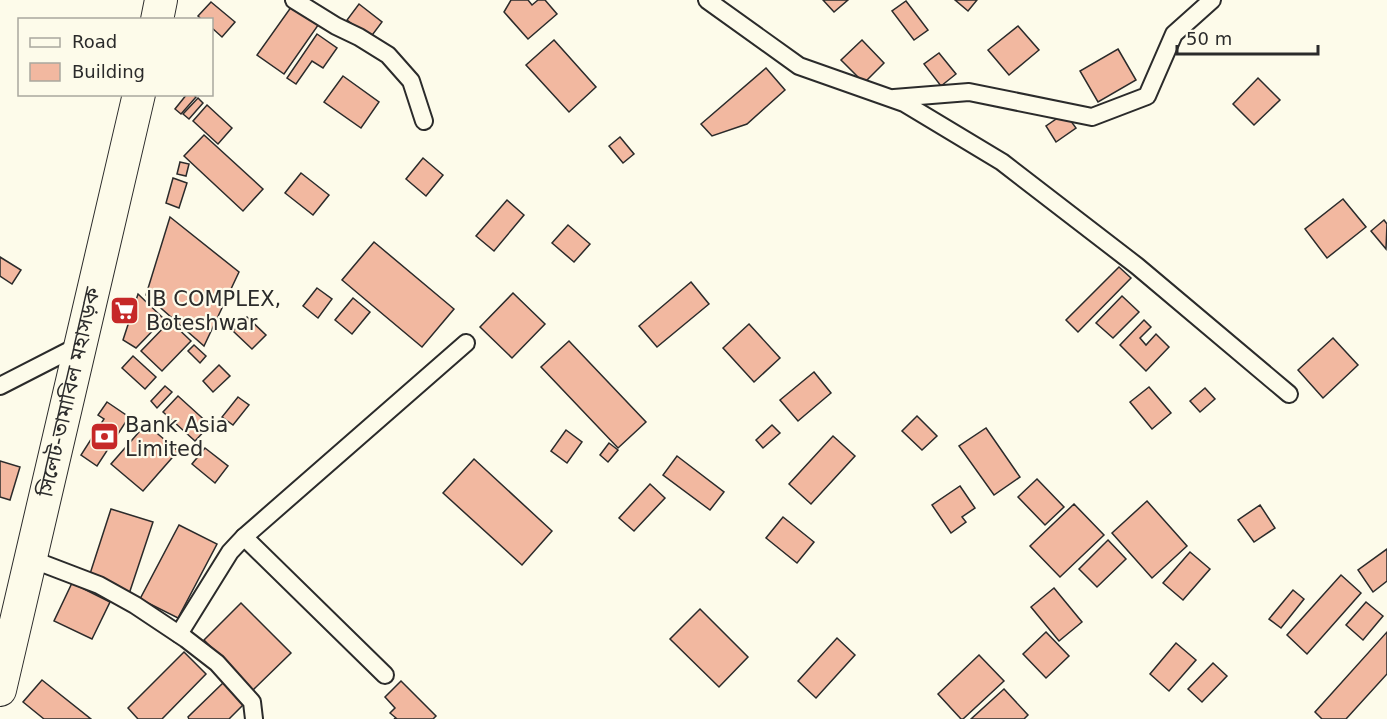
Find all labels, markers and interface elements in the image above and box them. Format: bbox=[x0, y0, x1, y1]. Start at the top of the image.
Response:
legend bbox=[18, 18, 213, 96]
scale bar bbox=[1177, 18, 1318, 56]
text: 50 m bbox=[1186, 28, 1232, 49]
text: Road bbox=[72, 31, 117, 52]
text: Building bbox=[72, 61, 145, 82]
street label: সিলেট-তামাবিল মহাসড়ক bbox=[33, 284, 105, 500]
place label: IB COMPLEX, Boteshwar bbox=[146, 287, 281, 335]
supermarket icon: IB COMPLEX, Boteshwar bbox=[109, 295, 141, 327]
place label: Bank Asia Limited bbox=[125, 413, 228, 461]
bank icon: Bank Asia Limited bbox=[88, 421, 120, 453]

